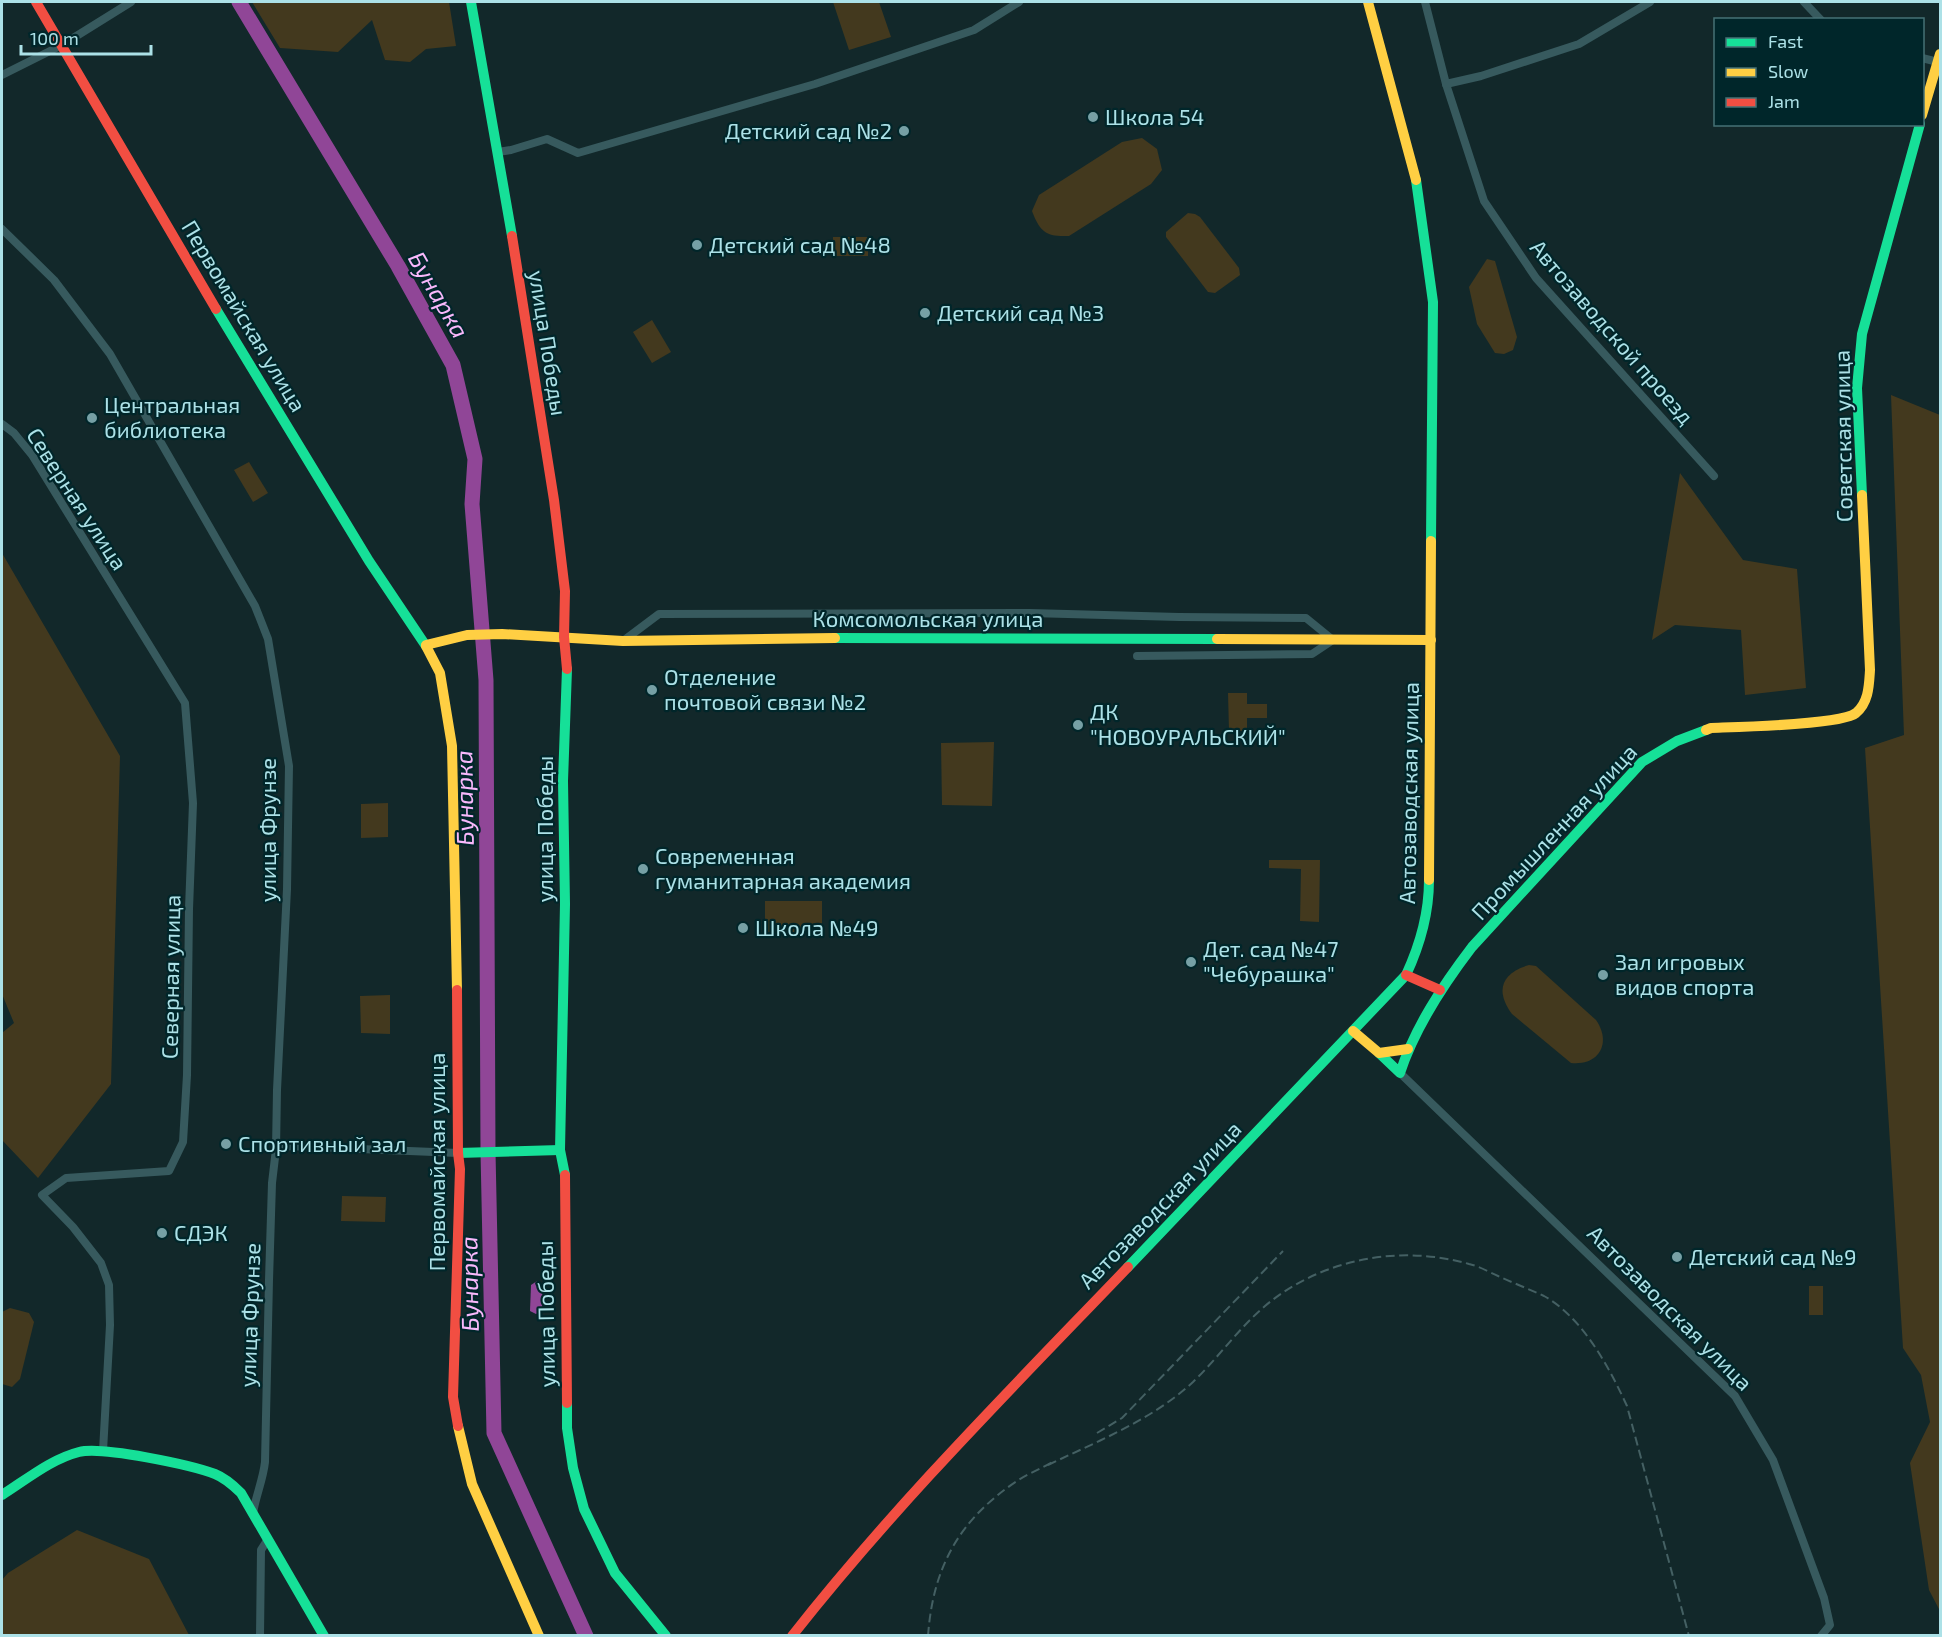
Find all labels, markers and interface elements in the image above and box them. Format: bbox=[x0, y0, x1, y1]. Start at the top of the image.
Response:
scale bar bbox=[21, 18, 152, 56]
legend bbox=[1714, 18, 1924, 126]
text: 100 m bbox=[30, 27, 79, 49]
text: Fast bbox=[1768, 30, 1803, 52]
text: Slow bbox=[1768, 60, 1809, 82]
text: Jam bbox=[1768, 90, 1800, 112]
place label: Школа 54 bbox=[1105, 103, 1204, 129]
marker: Школа 54 bbox=[1086, 110, 1100, 124]
place label: Детский сад №2 bbox=[725, 117, 892, 143]
marker: Детский сад №2 bbox=[897, 124, 911, 138]
street label: Первомайская улица bbox=[177, 215, 312, 416]
place label: Детский сад №48 bbox=[709, 231, 891, 257]
street label: Автозаводской проезд bbox=[1526, 234, 1700, 429]
marker: Детский сад №48 bbox=[690, 238, 704, 252]
water label: Бунарка bbox=[403, 246, 476, 343]
street label: улица Победы bbox=[524, 268, 573, 418]
place label: Детский сад №3 bbox=[937, 299, 1104, 325]
marker: Детский сад №3 bbox=[918, 306, 932, 320]
street label: Советская улица bbox=[1827, 350, 1858, 522]
place label: Центральная библиотека bbox=[104, 391, 240, 442]
marker: Центральная библиотека bbox=[85, 411, 99, 425]
street label: Северная улица bbox=[21, 422, 134, 575]
street label: Комсомольская улица bbox=[813, 605, 1043, 632]
place label: Отделение почтовой связи №2 bbox=[664, 663, 866, 714]
street label: Автозаводская улица bbox=[1393, 682, 1424, 904]
marker: Отделение почтовой связи №2 bbox=[645, 683, 659, 697]
place label: ДК "НОВОУРАЛЬСКИЙ" bbox=[1090, 698, 1286, 749]
marker: ДК "НОВОУРАЛЬСКИЙ" bbox=[1071, 718, 1085, 732]
street label: Промышленная улица bbox=[1465, 738, 1642, 925]
water label: Бунарка bbox=[448, 750, 479, 846]
street label: улица Победы bbox=[531, 756, 558, 902]
street label: улица Фрунзе bbox=[254, 758, 281, 902]
place label: Современная гуманитарная академия bbox=[655, 842, 911, 894]
marker: Современная гуманитарная академия bbox=[636, 862, 650, 876]
street label: Северная улица bbox=[156, 895, 185, 1059]
place label: Школа №49 bbox=[755, 914, 879, 940]
marker: Школа №49 bbox=[736, 921, 750, 935]
place label: Дет. сад №47 "Чебурашка" bbox=[1203, 935, 1339, 987]
place label: Зал игровых видов спорта bbox=[1615, 948, 1754, 999]
marker: Дет. сад №47 "Чебурашка" bbox=[1184, 955, 1198, 969]
marker: Зал игровых видов спорта bbox=[1596, 968, 1610, 982]
street label: Первомайская улица bbox=[423, 1053, 450, 1271]
street label: Автозаводская улица bbox=[1073, 1115, 1247, 1294]
place label: Спортивный зал bbox=[238, 1130, 406, 1156]
marker: Спортивный зал bbox=[219, 1137, 233, 1151]
place label: СДЭК bbox=[174, 1219, 228, 1245]
street label: Автозаводская улица bbox=[1582, 1220, 1758, 1396]
marker: СДЭК bbox=[155, 1226, 169, 1240]
water label: Бунарка bbox=[453, 1236, 484, 1332]
street label: улица Победы bbox=[531, 1240, 560, 1388]
street label: улица Фрунзе bbox=[233, 1242, 266, 1388]
place label: Детский сад №9 bbox=[1689, 1243, 1857, 1269]
marker: Детский сад №9 bbox=[1670, 1250, 1684, 1264]

